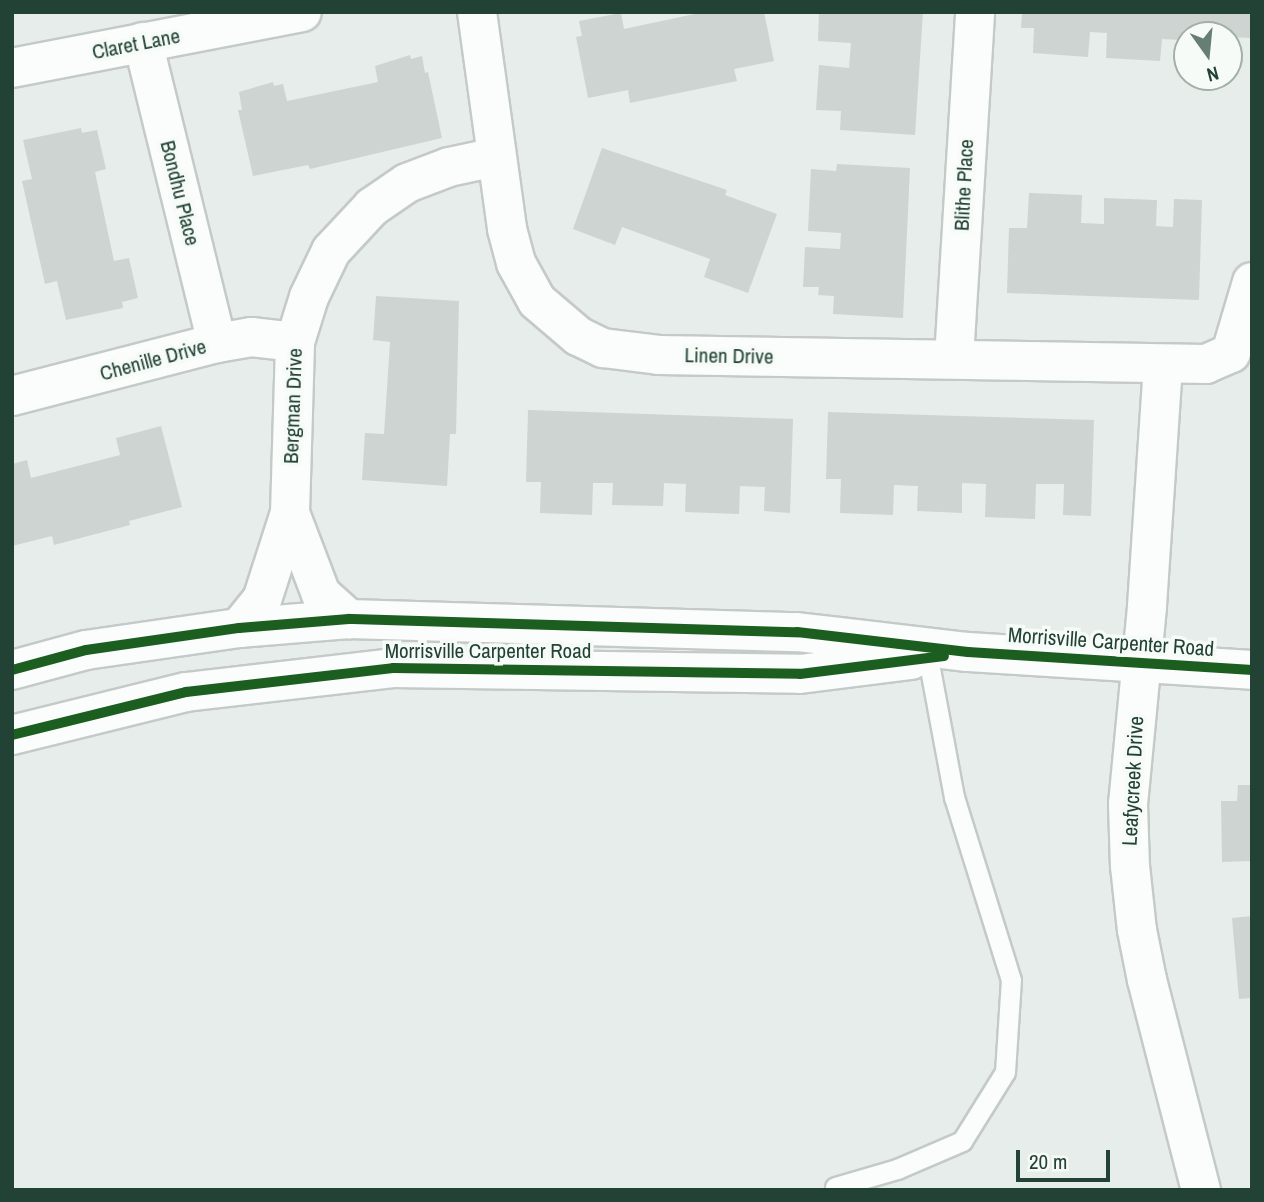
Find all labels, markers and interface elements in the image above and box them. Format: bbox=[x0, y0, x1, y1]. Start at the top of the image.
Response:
north arrow bbox=[1173, 21, 1243, 91]
street label: Claret Lane bbox=[90, 23, 182, 65]
text: N bbox=[1204, 60, 1222, 88]
street label: Bondhu Place bbox=[155, 138, 205, 248]
street label: Blithe Place bbox=[949, 138, 979, 232]
street label: Chenille Drive bbox=[97, 334, 209, 386]
street label: Linen Drive bbox=[684, 343, 774, 369]
street label: Bergman Drive bbox=[278, 348, 308, 464]
street label: Morrisville Carpenter Road bbox=[1007, 622, 1215, 662]
street label: Morrisville Carpenter Road bbox=[385, 638, 591, 664]
street label: Leafycreek Drive bbox=[1117, 715, 1149, 847]
scale bar bbox=[1019, 1136, 1114, 1180]
text: 20 m bbox=[1029, 1147, 1067, 1176]

